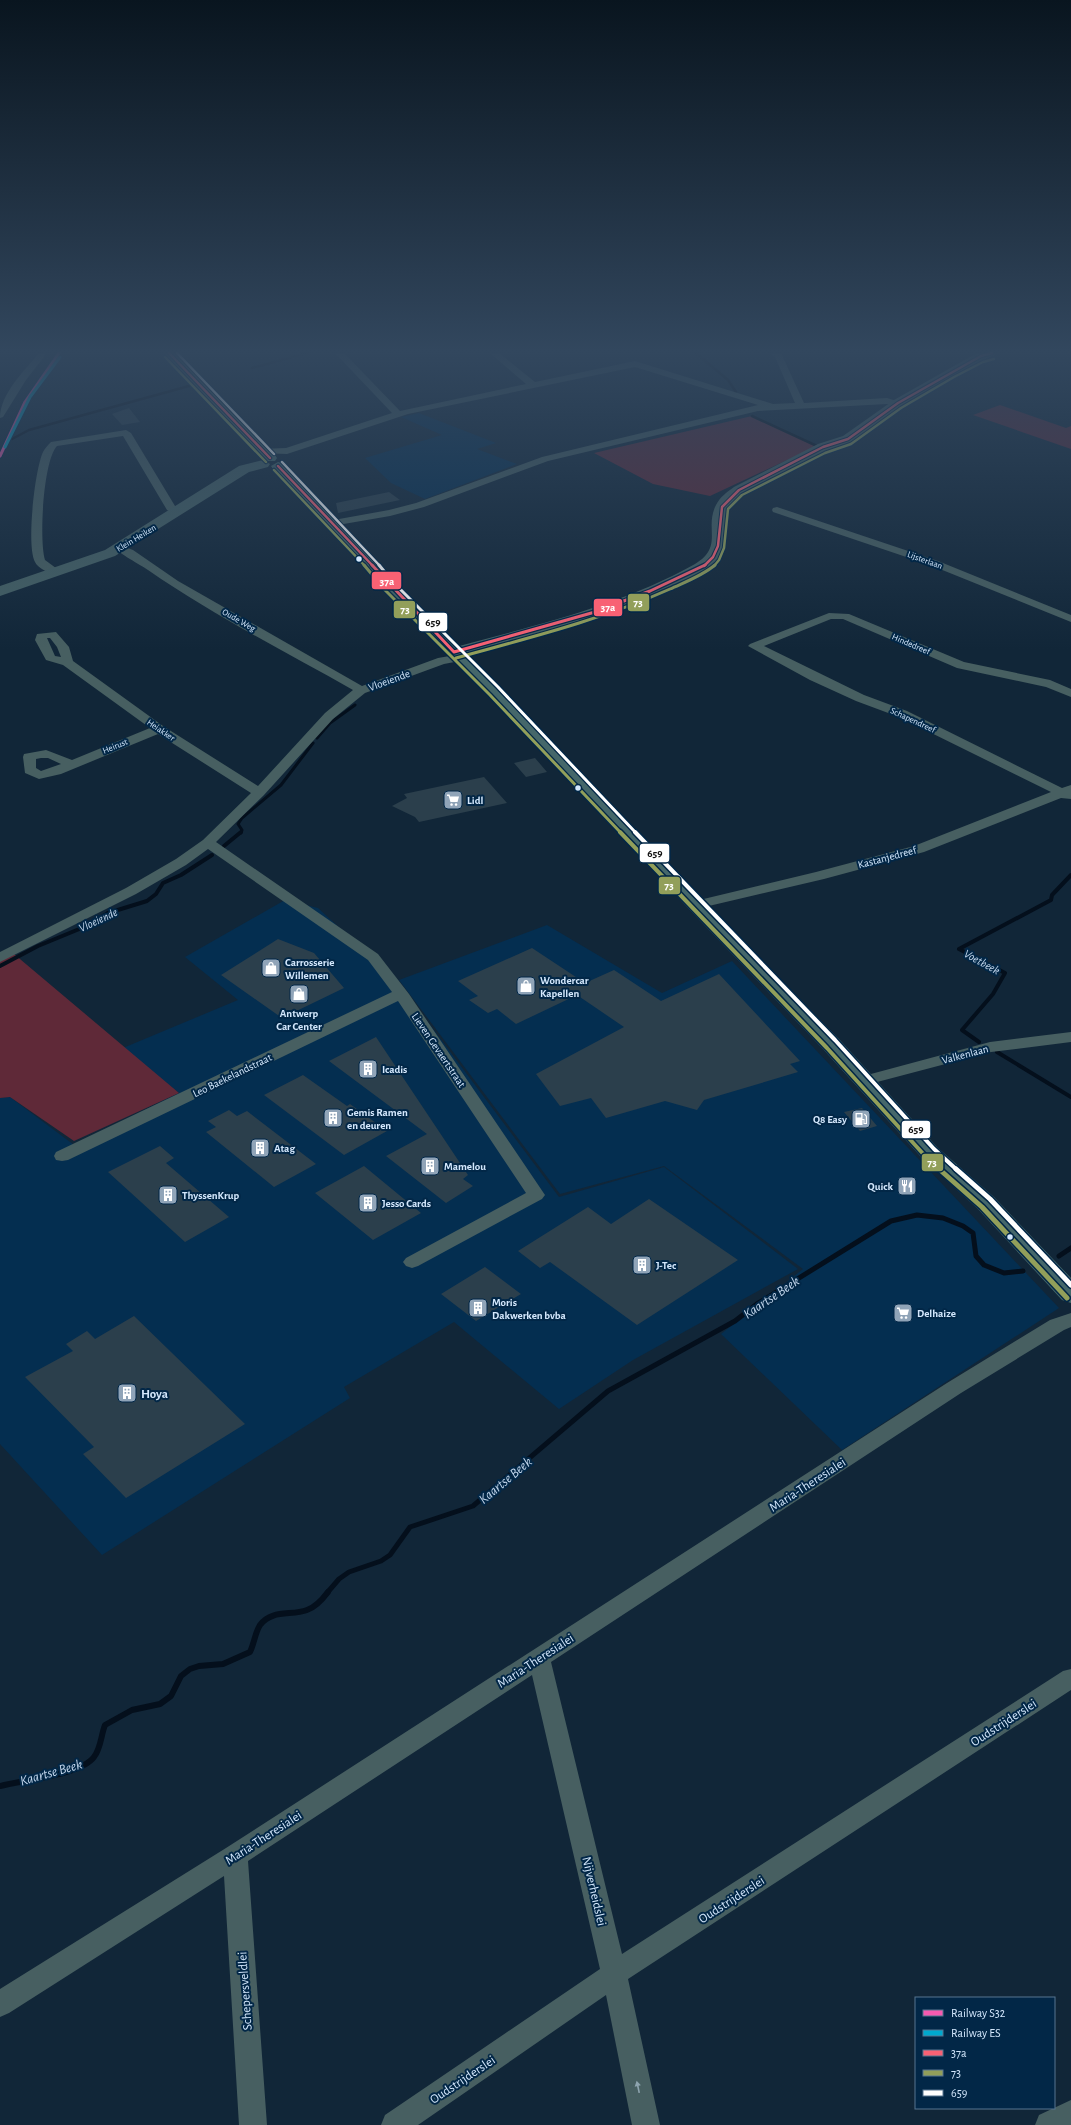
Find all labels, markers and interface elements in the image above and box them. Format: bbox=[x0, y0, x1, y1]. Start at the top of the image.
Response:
street label: Klein Heiken bbox=[115, 523, 158, 554]
street label: Lijsterlaan bbox=[906, 550, 944, 571]
unlabelled marker bbox=[354, 554, 364, 564]
line badge: 37a bbox=[371, 571, 402, 590]
text: 37a bbox=[380, 576, 395, 587]
line badge: 73 bbox=[627, 593, 650, 612]
text: 73 bbox=[633, 597, 643, 608]
line badge: 37a bbox=[593, 598, 623, 617]
line badge: 73 bbox=[393, 600, 416, 619]
text: 37a bbox=[601, 602, 616, 613]
text: 73 bbox=[400, 604, 410, 615]
street label: Oude Weg bbox=[221, 607, 257, 634]
line badge: 659 bbox=[418, 612, 448, 632]
text: 659 bbox=[425, 617, 441, 628]
street label: Hindedreef bbox=[890, 632, 932, 657]
street label: Vloeiende bbox=[367, 668, 411, 693]
street label: Schapendreef bbox=[889, 706, 938, 735]
street label: Heiakker bbox=[145, 718, 176, 743]
street label: Heirust bbox=[101, 737, 129, 756]
unlabelled marker bbox=[573, 783, 583, 793]
supermarket icon: Lidl bbox=[442, 789, 464, 811]
place label: Lidl bbox=[467, 795, 483, 806]
line badge: 659 bbox=[639, 843, 670, 863]
street label: Kastanjedreef bbox=[857, 844, 918, 871]
text: 659 bbox=[647, 848, 663, 859]
line badge: 73 bbox=[658, 876, 681, 895]
text: 73 bbox=[664, 880, 674, 891]
water label: Vloeiende bbox=[77, 906, 120, 934]
water label: Voetbeek bbox=[962, 947, 1002, 977]
shop icon: Carrosserie Willemen bbox=[260, 957, 282, 979]
place label: Carrosserie Willemen bbox=[285, 957, 335, 981]
shop icon: Wondercar Kapellen bbox=[515, 975, 537, 997]
place label: Wondercar Kapellen bbox=[540, 975, 589, 999]
shop icon: Antwerp Car Center bbox=[288, 983, 310, 1005]
place label: Antwerp Car Center bbox=[276, 1008, 322, 1032]
street label: Lieven Gevaertstraat bbox=[410, 1011, 468, 1090]
street label: Valkenlaan bbox=[941, 1043, 989, 1066]
street label: Leo Baekelandstraat bbox=[191, 1051, 274, 1099]
building icon: Icadis bbox=[357, 1058, 379, 1080]
place label: Icadis bbox=[382, 1064, 407, 1075]
building icon: Gemis Ramen en deuren bbox=[322, 1107, 344, 1129]
place label: Gemis Ramen en deuren bbox=[347, 1107, 408, 1131]
fuel station icon: Q8 Easy bbox=[850, 1108, 872, 1130]
place label: Q8 Easy bbox=[813, 1114, 847, 1126]
line badge: 659 bbox=[901, 1120, 931, 1139]
text: 659 bbox=[908, 1124, 924, 1135]
building icon: Atag bbox=[249, 1137, 271, 1159]
place label: Atag bbox=[274, 1143, 295, 1154]
line badge: 73 bbox=[921, 1153, 944, 1172]
building icon: Mamelou bbox=[419, 1155, 441, 1177]
text: 73 bbox=[927, 1157, 937, 1168]
place label: Mamelou bbox=[444, 1161, 486, 1172]
restaurant icon: Quick bbox=[896, 1175, 918, 1197]
place label: Quick bbox=[868, 1181, 894, 1193]
building icon: ThyssenKrup bbox=[157, 1184, 179, 1206]
place label: ThyssenKrup bbox=[182, 1190, 240, 1201]
building icon: Jesso Cards bbox=[357, 1192, 379, 1214]
place label: Jesso Cards bbox=[382, 1198, 431, 1209]
unlabelled marker bbox=[1005, 1232, 1015, 1242]
building icon: J-Tec bbox=[631, 1254, 653, 1276]
place label: J-Tec bbox=[656, 1260, 677, 1271]
water label: Kaartse Beek bbox=[741, 1274, 803, 1322]
building icon: Moris Dakwerken bvba bbox=[467, 1297, 489, 1319]
place label: Moris Dakwerken bvba bbox=[492, 1297, 567, 1321]
supermarket icon: Delhaize bbox=[892, 1302, 914, 1324]
place label: Delhaize bbox=[917, 1308, 956, 1319]
building icon: Hoya bbox=[116, 1382, 138, 1404]
place label: Hoya bbox=[141, 1388, 168, 1401]
water label: Kaartse Beek bbox=[477, 1454, 535, 1507]
street label: Maria-Theresialei bbox=[767, 1456, 848, 1515]
street label: Maria-Theresialei bbox=[495, 1632, 576, 1691]
street label: Oudstrijderslei bbox=[969, 1697, 1039, 1749]
water label: Kaartse Beek bbox=[18, 1757, 85, 1789]
street label: Maria-Theresialei bbox=[223, 1809, 304, 1868]
street label: Nijverheidslei bbox=[579, 1855, 608, 1927]
street label: Oudstrijderslei bbox=[697, 1874, 767, 1926]
street label: Schepersveldlei bbox=[236, 1951, 255, 2031]
legend bbox=[915, 1997, 1055, 2109]
text: Railway S32 bbox=[951, 2007, 1006, 2020]
text: Railway ES bbox=[951, 2027, 1001, 2040]
text: 37a bbox=[951, 2047, 967, 2059]
street label: Oudstrijderslei bbox=[428, 2054, 498, 2107]
text: 73 bbox=[951, 2067, 961, 2079]
one-way arrow bbox=[635, 2081, 641, 2093]
text: 659 bbox=[951, 2087, 968, 2099]

